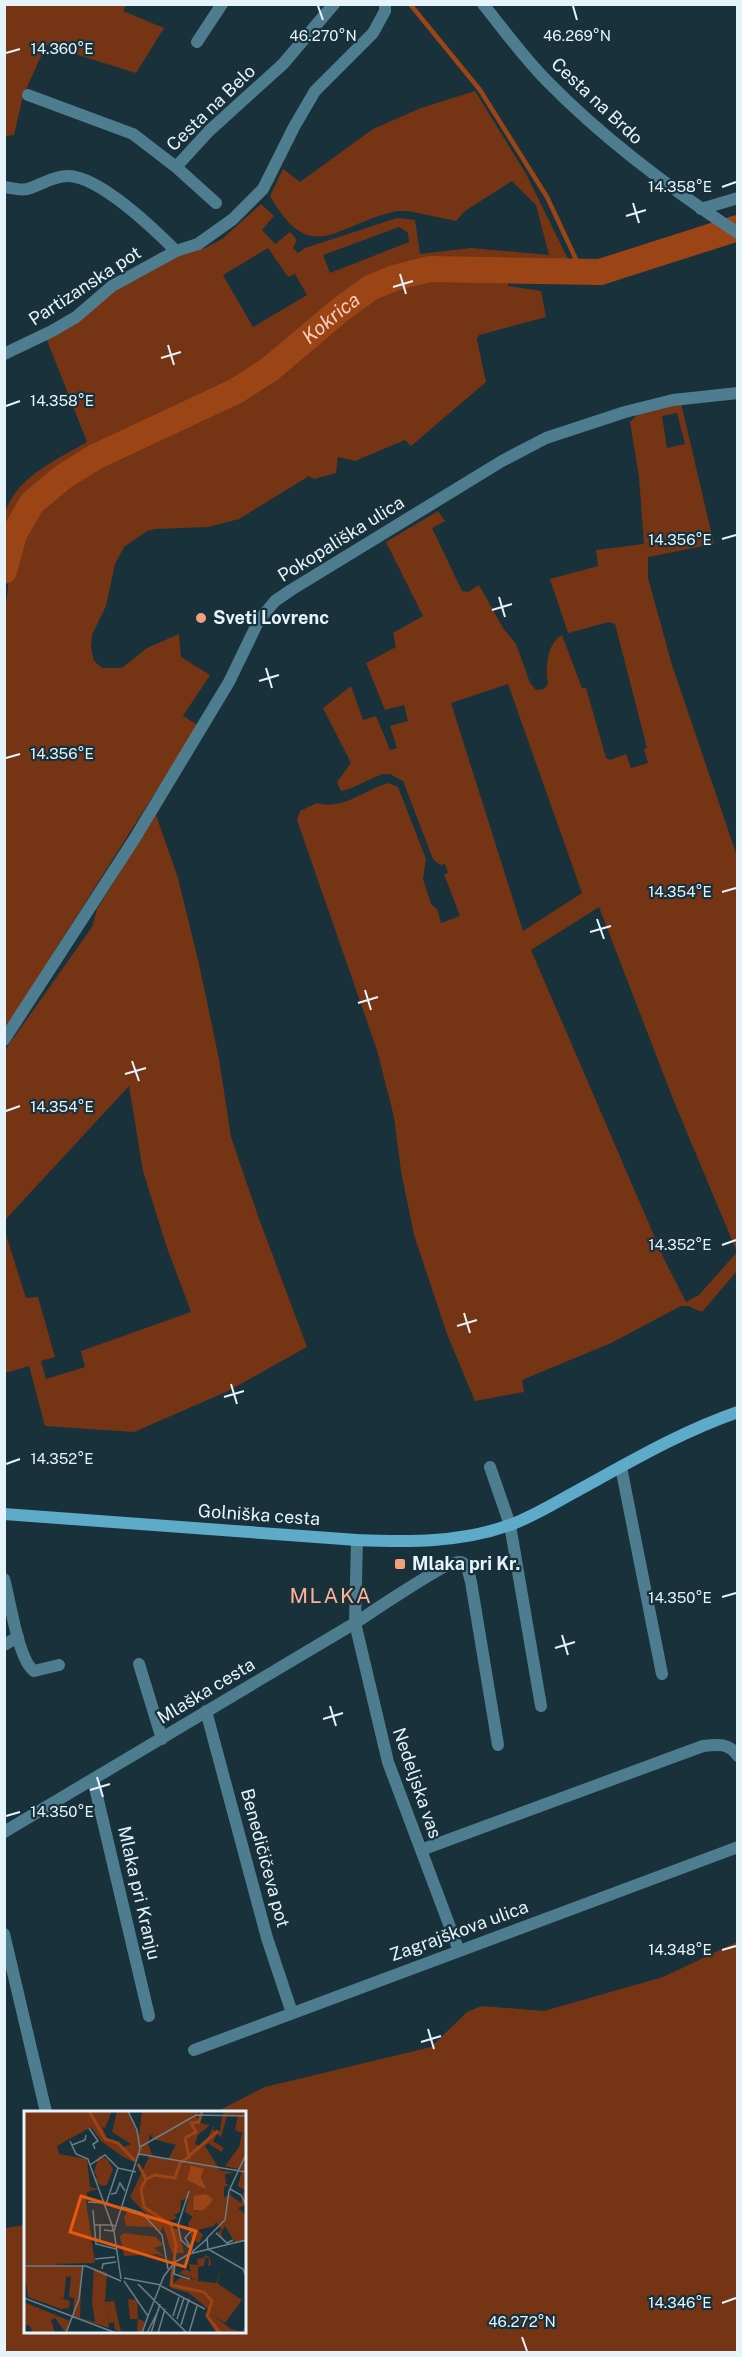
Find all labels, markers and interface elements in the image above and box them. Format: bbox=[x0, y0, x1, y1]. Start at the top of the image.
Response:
text: 46.270°N bbox=[289, 27, 357, 44]
text: 46.269°N bbox=[543, 27, 611, 44]
text: 14.360°E bbox=[31, 40, 93, 57]
street label: Cesta na Brdo bbox=[547, 53, 647, 148]
street label: Cesta na Belo bbox=[162, 60, 259, 155]
text: 14.358°E bbox=[648, 178, 712, 195]
street label: Partizanska pot bbox=[25, 242, 145, 330]
water label: Kokrica bbox=[297, 287, 365, 349]
text: 14.358°E bbox=[30, 392, 94, 409]
street label: Pokopališka ulica bbox=[274, 491, 408, 586]
text: 14.356°E bbox=[648, 531, 712, 548]
place label: Sveti Lovrenc bbox=[213, 607, 329, 628]
marker: Sveti Lovrenc bbox=[194, 611, 208, 625]
text: 14.356°E bbox=[30, 745, 94, 762]
text: 14.354°E bbox=[648, 883, 712, 900]
text: 14.354°E bbox=[30, 1098, 94, 1115]
text: 14.352°E bbox=[648, 1236, 712, 1253]
text: 14.352°E bbox=[30, 1450, 94, 1467]
street label: Golniška cesta bbox=[197, 1500, 321, 1529]
place label: Mlaka pri Kr. bbox=[412, 1553, 520, 1574]
marker: Mlaka pri Kr. bbox=[393, 1557, 407, 1571]
district label: MLAKA bbox=[290, 1583, 372, 1608]
text: 14.350°E bbox=[648, 1589, 712, 1606]
street label: Mlaška cesta bbox=[153, 1653, 258, 1728]
street label: Nedeljska vas bbox=[389, 1725, 446, 1841]
street label: Benedičičeva pot bbox=[237, 1786, 294, 1930]
text: 14.350°E bbox=[30, 1803, 94, 1820]
street label: Mlaka pri Kranju bbox=[114, 1824, 165, 1962]
street label: Zagrajškova ulica bbox=[387, 1896, 531, 1965]
text: 14.348°E bbox=[648, 1941, 712, 1958]
inset map bbox=[24, 2111, 246, 2333]
text: 14.346°E bbox=[648, 2294, 712, 2311]
text: 46.272°N bbox=[488, 2313, 556, 2330]

